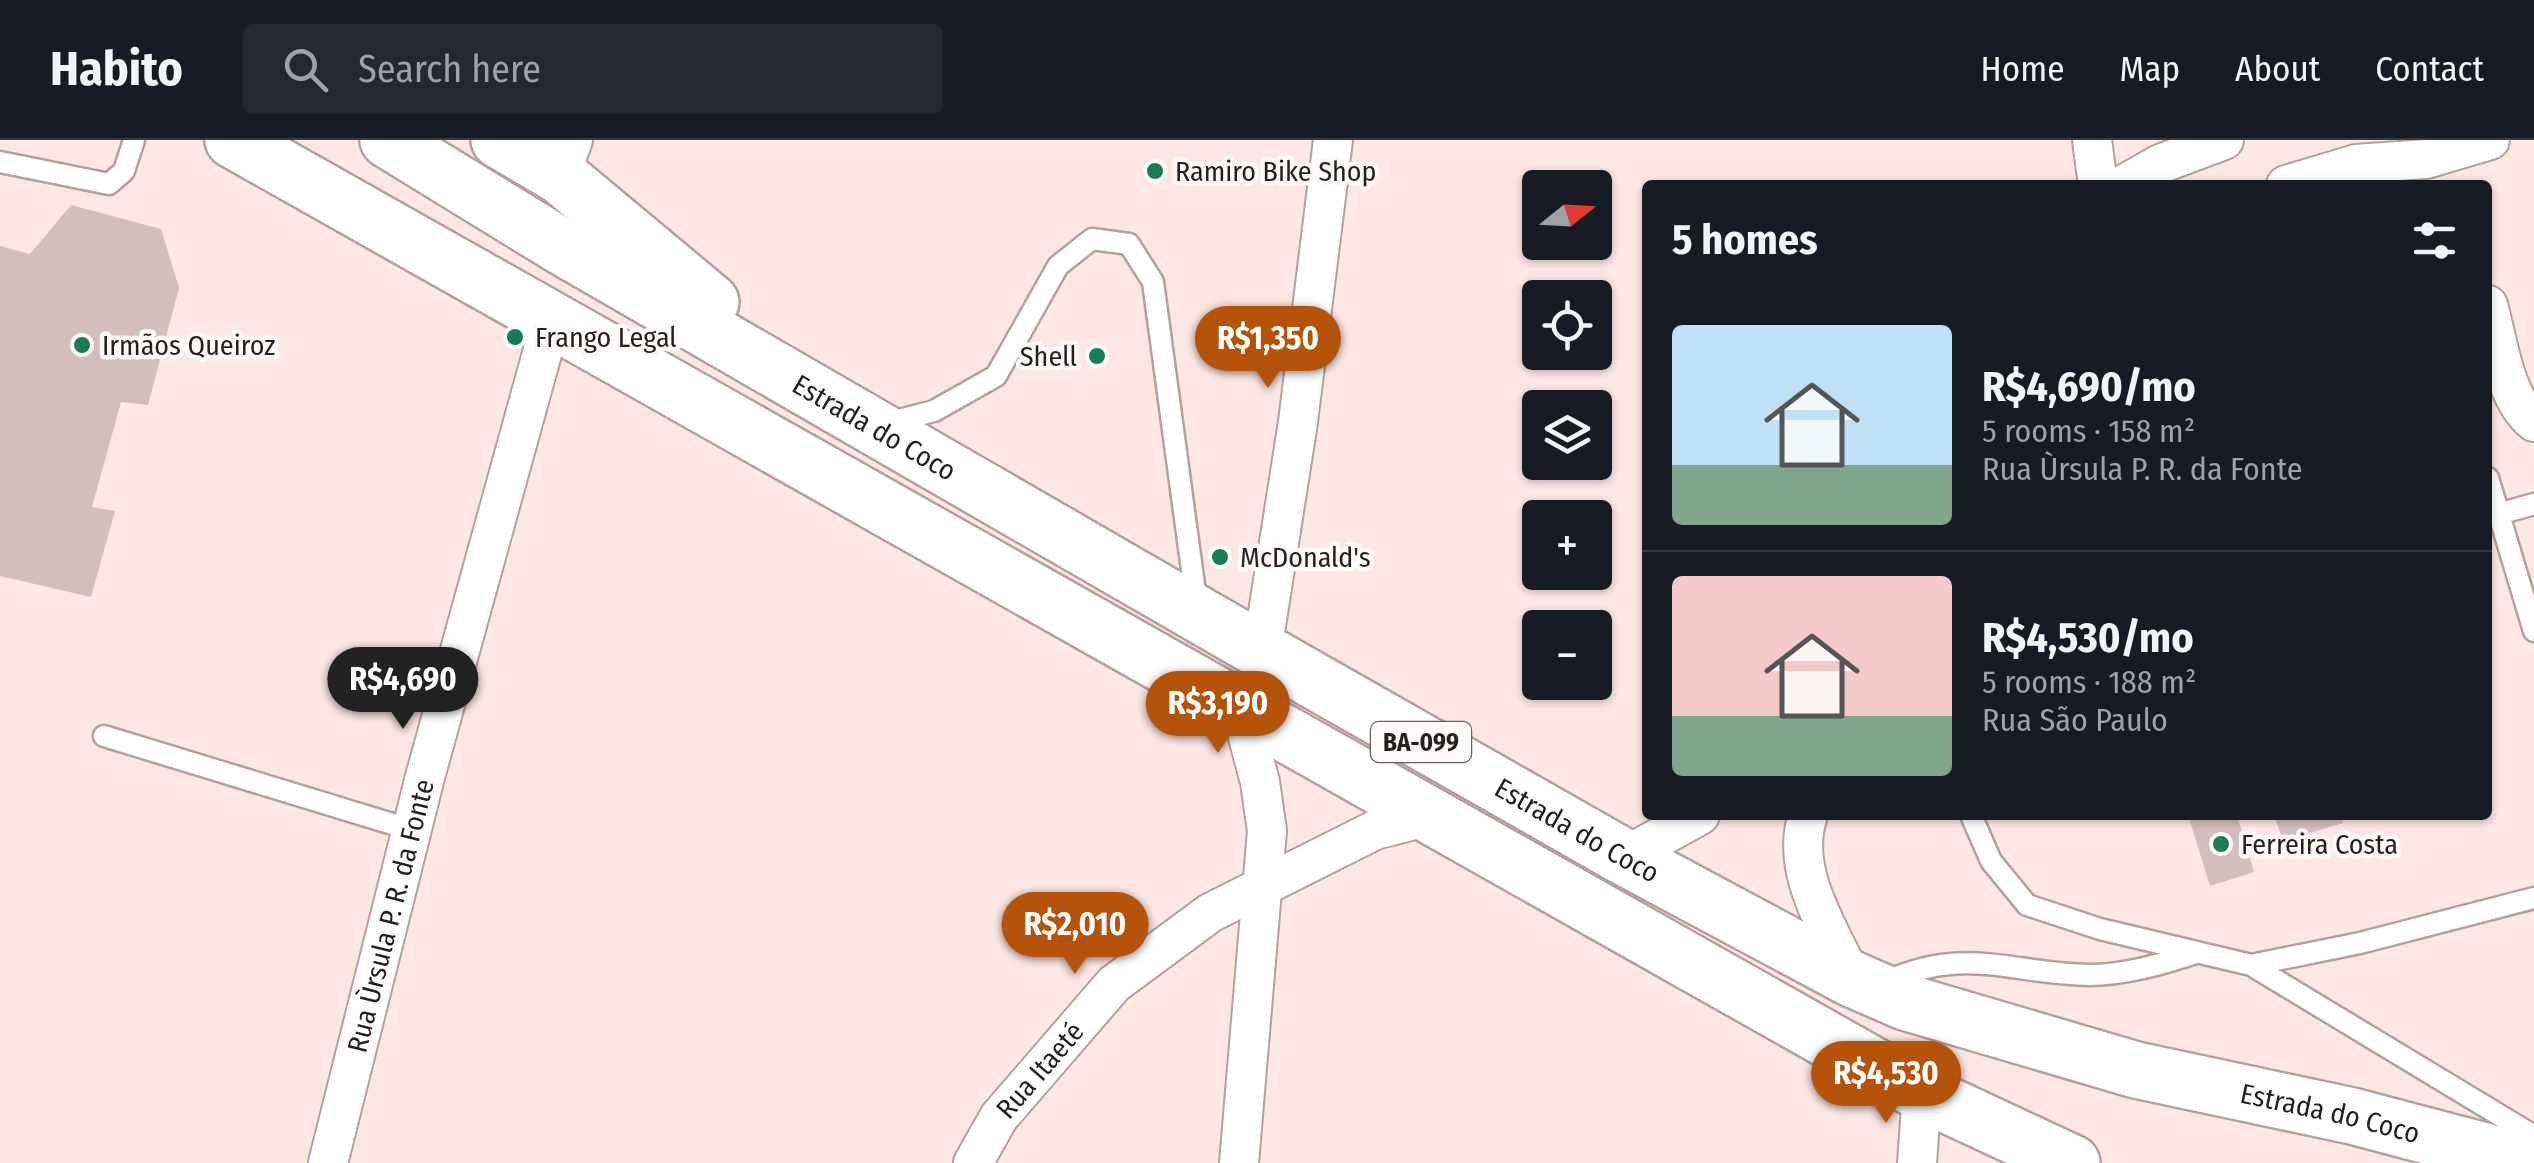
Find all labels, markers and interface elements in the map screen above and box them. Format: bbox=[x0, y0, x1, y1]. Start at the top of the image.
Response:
search box bbox=[243, 24, 943, 114]
text: Habito bbox=[50, 40, 183, 98]
icon: search bbox=[278, 42, 333, 97]
text: Search here bbox=[358, 46, 541, 92]
text: Home bbox=[1981, 48, 2064, 90]
text: Map bbox=[2119, 48, 2180, 90]
text: About bbox=[2235, 48, 2320, 90]
text: Contact bbox=[2375, 48, 2484, 90]
place label: Ramiro Bike Shop bbox=[1175, 155, 1376, 188]
marker: Ramiro Bike Shop bbox=[1144, 160, 1166, 182]
north arrow bbox=[1522, 170, 1612, 260]
map controls bbox=[1522, 170, 1612, 700]
icon: filters bbox=[2407, 213, 2462, 268]
text: 5 homes bbox=[1672, 215, 1818, 265]
button: locate bbox=[1522, 280, 1612, 370]
pin: R$1,350 bbox=[1176, 306, 1360, 391]
text: R$1,350 bbox=[1217, 319, 1319, 357]
place label: Frango Legal bbox=[535, 321, 677, 354]
marker: Frango Legal bbox=[504, 326, 526, 348]
place label: Irmãos Queiroz bbox=[102, 329, 275, 362]
marker: Irmãos Queiroz bbox=[71, 334, 93, 356]
place label: Shell bbox=[1020, 340, 1077, 373]
marker: Shell bbox=[1086, 345, 1108, 367]
text: R$4,690/mo bbox=[1982, 362, 2196, 412]
icon: home bbox=[1752, 365, 1872, 485]
street label: Estrada do Coco bbox=[787, 368, 962, 488]
button: layers bbox=[1522, 390, 1612, 480]
text: 5 rooms · 158 m² bbox=[1982, 412, 2195, 450]
text: Rua Ùrsula P. R. da Fonte bbox=[1982, 450, 2302, 488]
button: + bbox=[1522, 500, 1612, 590]
place label: McDonald's bbox=[1240, 541, 1371, 574]
marker: McDonald's bbox=[1209, 546, 1231, 568]
button: − bbox=[1522, 610, 1612, 700]
text: R$4,530/mo bbox=[1982, 613, 2194, 663]
icon: home bbox=[1752, 616, 1872, 736]
pin: R$4,690 bbox=[311, 647, 495, 732]
text: R$4,690 bbox=[349, 660, 457, 698]
text: 5 rooms · 188 m² bbox=[1982, 663, 2196, 701]
pin: R$3,190 bbox=[1126, 671, 1310, 756]
text: R$3,190 bbox=[1168, 684, 1268, 722]
text: Rua São Paulo bbox=[1982, 701, 2168, 739]
road number: BA-099 bbox=[1371, 722, 1471, 762]
street label: Estrada do Coco bbox=[1489, 771, 1665, 890]
street label: Rua Ùrsula P. R. da Fonte bbox=[340, 776, 441, 1056]
place label: Ferreira Costa bbox=[2241, 828, 2398, 861]
marker: Ferreira Costa bbox=[2210, 833, 2232, 855]
pin: R$2,010 bbox=[983, 892, 1167, 977]
text: R$2,010 bbox=[1024, 905, 1126, 943]
street label: Rua Itaeté bbox=[989, 1015, 1091, 1125]
pin: R$4,530 bbox=[1794, 1041, 1978, 1126]
text: R$4,530 bbox=[1833, 1054, 1939, 1092]
street label: Estrada do Coco bbox=[2237, 1077, 2423, 1150]

